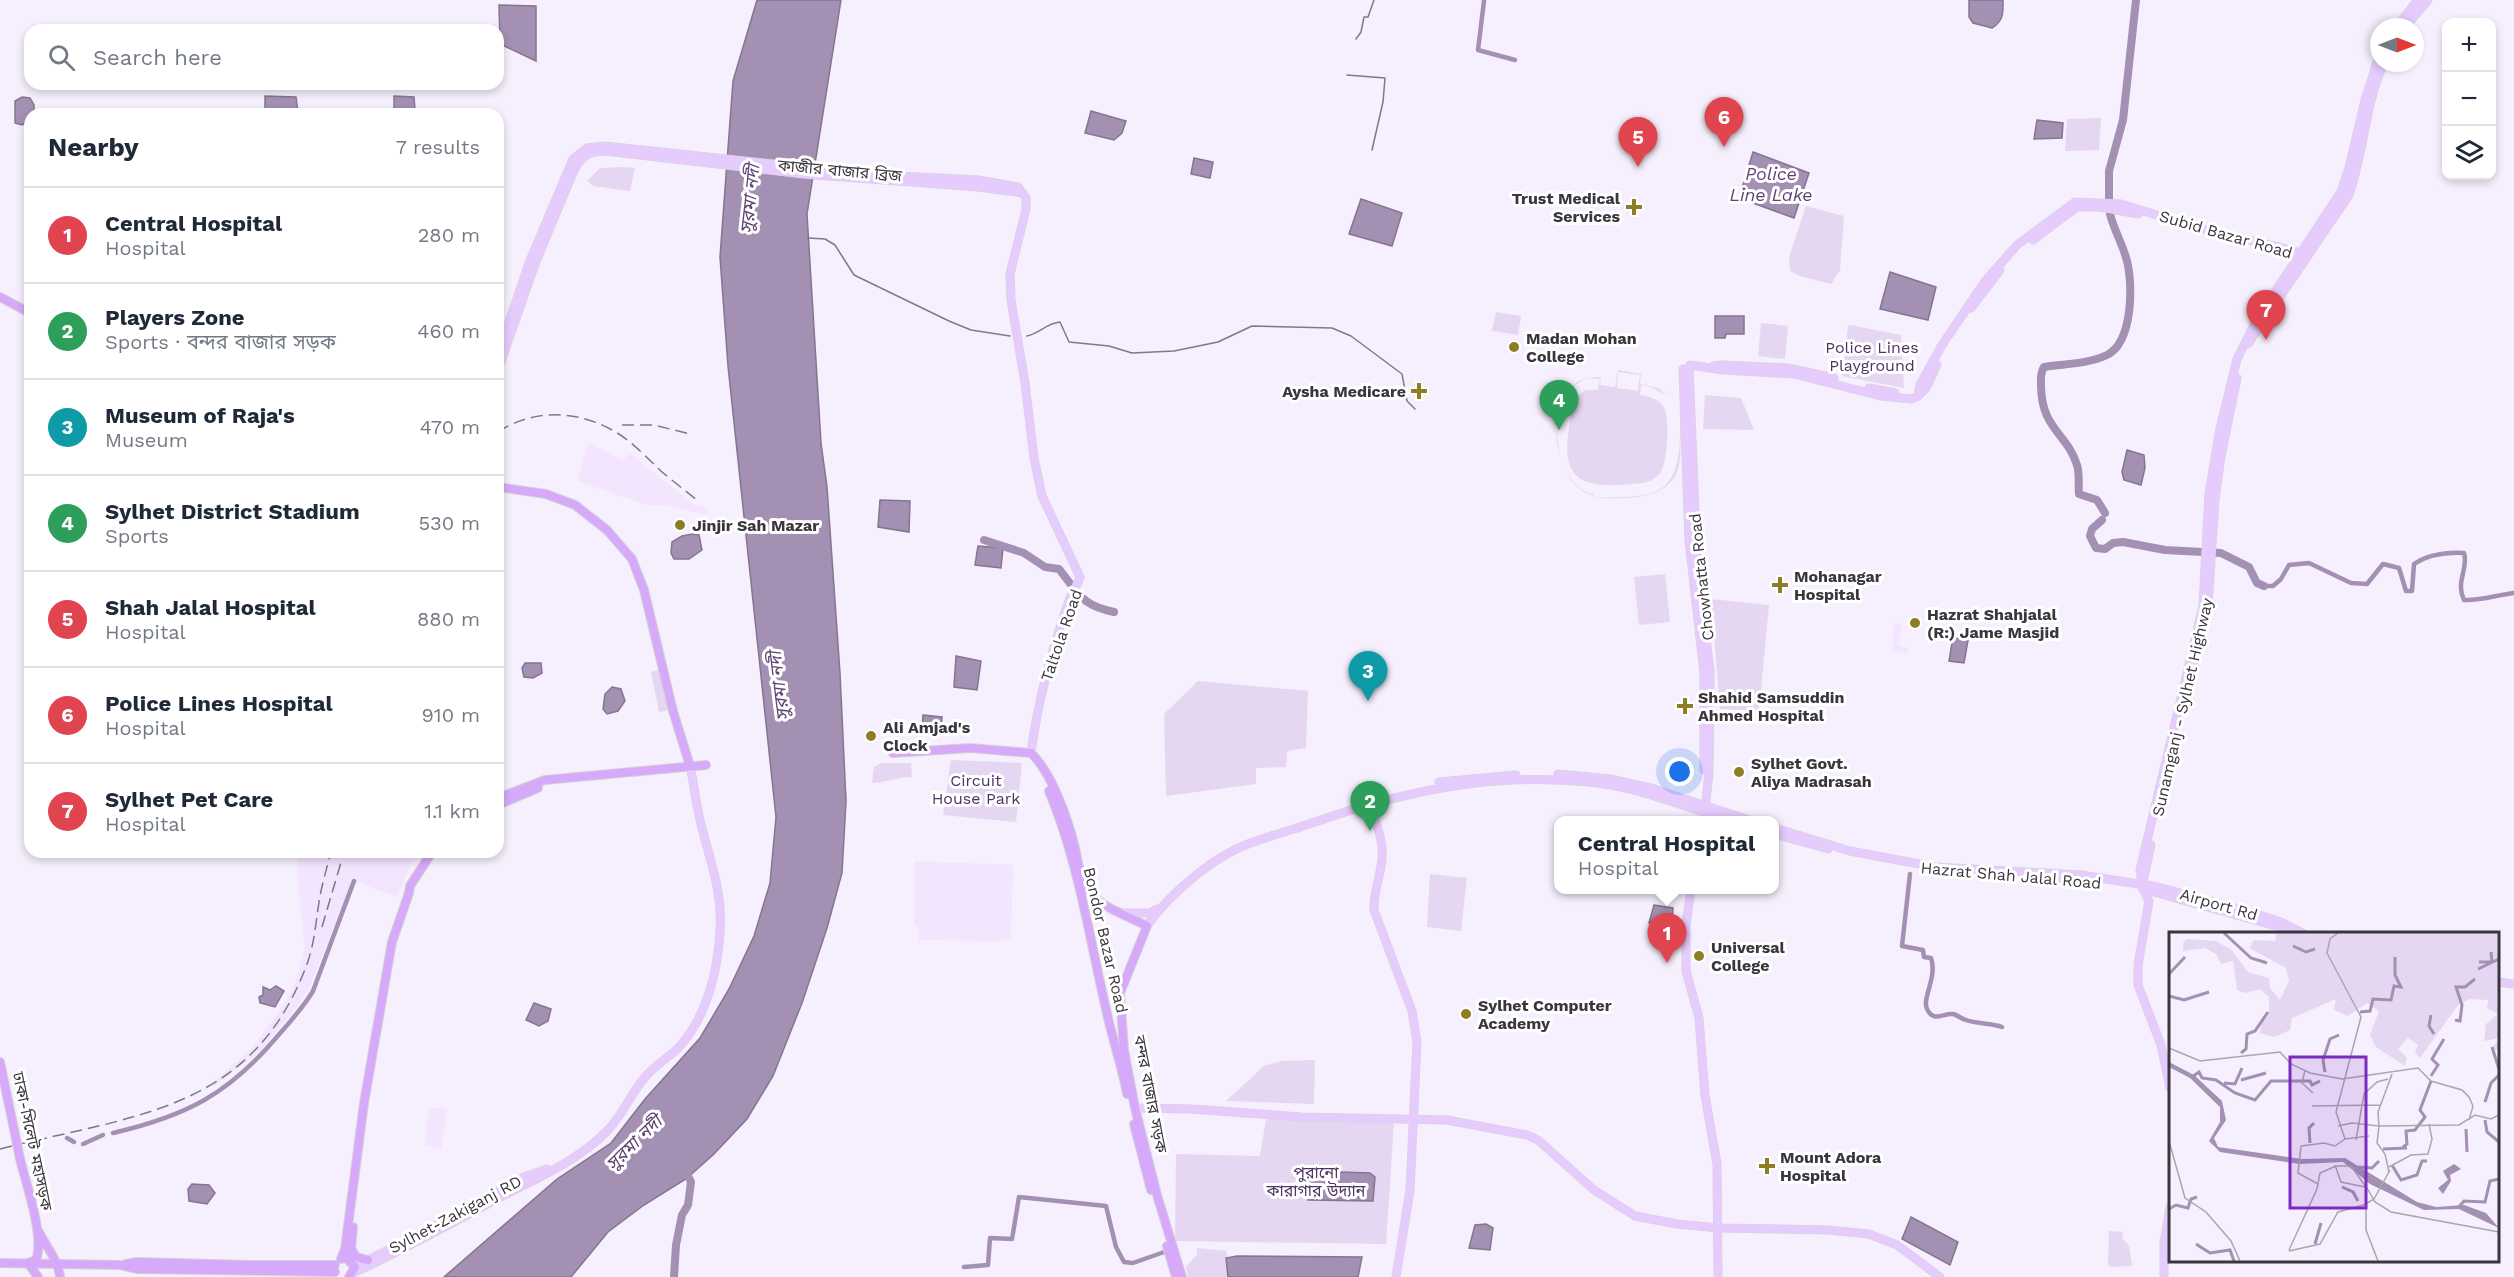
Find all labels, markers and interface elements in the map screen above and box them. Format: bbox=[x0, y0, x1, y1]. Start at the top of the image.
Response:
north arrow bbox=[2370, 18, 2424, 72]
map controls bbox=[2442, 18, 2496, 180]
button: + bbox=[2442, 18, 2496, 72]
search box bbox=[24, 24, 504, 90]
icon: search bbox=[45, 41, 78, 74]
text: Search here bbox=[93, 45, 222, 70]
button: − bbox=[2442, 72, 2496, 126]
pin: 6 bbox=[1704, 98, 1744, 147]
pin: 5 bbox=[1618, 118, 1658, 167]
button: layers bbox=[2442, 126, 2496, 180]
text: Nearby bbox=[48, 132, 139, 162]
text: 7 results bbox=[396, 135, 480, 159]
street label: কাজীর বাজার ব্রিজ bbox=[776, 156, 903, 185]
water label: সুরমা নদী bbox=[735, 160, 765, 235]
water label: Police Line Lake bbox=[1729, 163, 1813, 205]
place label: Trust Medical Services bbox=[1512, 189, 1621, 226]
marker: Trust Medical Services bbox=[1625, 198, 1643, 216]
street label: Subid Bazar Road bbox=[2157, 206, 2295, 263]
text: Central Hospital bbox=[105, 211, 282, 236]
text: 1 bbox=[63, 223, 72, 247]
text: 280 m bbox=[418, 223, 480, 247]
text: Hospital bbox=[105, 236, 186, 260]
pin: 7 bbox=[2246, 290, 2286, 340]
text: Players Zone bbox=[105, 305, 245, 330]
text: 2 bbox=[62, 319, 73, 343]
text: 460 m bbox=[417, 319, 480, 343]
place label: Madan Mohan College bbox=[1526, 329, 1637, 366]
text: Sports · বন্দর বাজার সড়ক bbox=[105, 330, 336, 354]
park label: Police Lines Playground bbox=[1825, 338, 1919, 375]
marker: Madan Mohan College bbox=[1507, 340, 1521, 354]
pin: 4 bbox=[1540, 380, 1578, 430]
place label: Aysha Medicare bbox=[1282, 382, 1406, 401]
marker: Aysha Medicare bbox=[1410, 382, 1428, 400]
text: Museum of Raja's bbox=[105, 403, 295, 428]
text: 3 bbox=[62, 415, 73, 439]
text: 470 m bbox=[420, 415, 480, 439]
text: Museum bbox=[105, 428, 188, 452]
text: Sylhet District Stadium bbox=[105, 499, 360, 524]
text: 4 bbox=[61, 511, 74, 535]
text: 530 m bbox=[418, 511, 480, 535]
street label: Chowhatta Road bbox=[1685, 512, 1718, 642]
place label: Jinjir Sah Mazar bbox=[692, 516, 819, 535]
marker: Jinjir Sah Mazar bbox=[673, 518, 687, 532]
text: Sports bbox=[105, 524, 169, 548]
place label: Mohanagar Hospital bbox=[1794, 567, 1882, 604]
marker: Mohanagar Hospital bbox=[1771, 576, 1789, 594]
street label: Taltola Road bbox=[1037, 587, 1086, 684]
text: Shah Jalal Hospital bbox=[105, 595, 316, 620]
street label: Sunamganj - Sylhet Highway bbox=[2148, 595, 2217, 818]
place label: Hazrat Shahjalal (R:) Jame Masjid bbox=[1927, 605, 2059, 642]
text: 5 bbox=[62, 607, 73, 631]
text: 880 m bbox=[417, 607, 480, 631]
marker: Hazrat Shahjalal (R:) Jame Masjid bbox=[1908, 616, 1922, 630]
text: Hospital bbox=[105, 620, 186, 644]
water label: সুরমা নদী bbox=[763, 647, 794, 722]
pin: 3 bbox=[1348, 652, 1388, 701]
place label: Shahid Samsuddin Ahmed Hospital bbox=[1698, 688, 1844, 725]
text: Police Lines Hospital bbox=[105, 691, 333, 716]
marker: Shahid Samsuddin Ahmed Hospital bbox=[1676, 697, 1694, 715]
text: 6 bbox=[61, 703, 74, 727]
text: 910 m bbox=[422, 703, 480, 727]
text: Hospital bbox=[105, 716, 186, 740]
place label: Ali Amjad's Clock bbox=[883, 718, 971, 755]
marker: Ali Amjad's Clock bbox=[864, 729, 878, 743]
place label: Sylhet Govt. Aliya Madrasah bbox=[1751, 754, 1872, 791]
your location bbox=[1665, 757, 1694, 786]
marker: Sylhet Govt. Aliya Madrasah bbox=[1732, 765, 1746, 779]
park label: Circuit House Park bbox=[932, 771, 1020, 808]
pin: 2 bbox=[1350, 782, 1390, 831]
text: Sylhet Pet Care bbox=[105, 787, 273, 812]
text: 7 bbox=[61, 799, 74, 823]
text: 1.1 km bbox=[424, 799, 480, 823]
text: Hospital bbox=[105, 812, 186, 836]
popup bbox=[1554, 816, 1779, 894]
text: Central Hospital bbox=[1578, 831, 1755, 856]
text: Hospital bbox=[1578, 856, 1659, 880]
street label: Hazrat Shah Jalal Road bbox=[1920, 858, 2102, 893]
street label: Bondor Bazar Road bbox=[1079, 865, 1132, 1015]
street label: Airport Rd bbox=[2178, 884, 2260, 925]
pin: 1 bbox=[1648, 914, 1686, 963]
inset map bbox=[2169, 932, 2499, 1262]
place label: Universal College bbox=[1711, 938, 1786, 975]
marker: Universal College bbox=[1692, 949, 1706, 963]
place label: Sylhet Computer Academy bbox=[1478, 996, 1612, 1033]
marker: Sylhet Computer Academy bbox=[1459, 1007, 1473, 1021]
street label: বন্দর বাজার সড়ক bbox=[1130, 1033, 1171, 1156]
street label: ঢাকা-সিলেট মহাসড়ক bbox=[8, 1069, 57, 1213]
water label: সুরমা নদী bbox=[601, 1109, 669, 1175]
place label: Mount Adora Hospital bbox=[1780, 1148, 1882, 1185]
marker: Mount Adora Hospital bbox=[1758, 1157, 1776, 1175]
park label: পুরানো কারাগার উদ্যান bbox=[1266, 1163, 1366, 1200]
street label: Sylhet-Zakiganj RD bbox=[386, 1171, 525, 1257]

